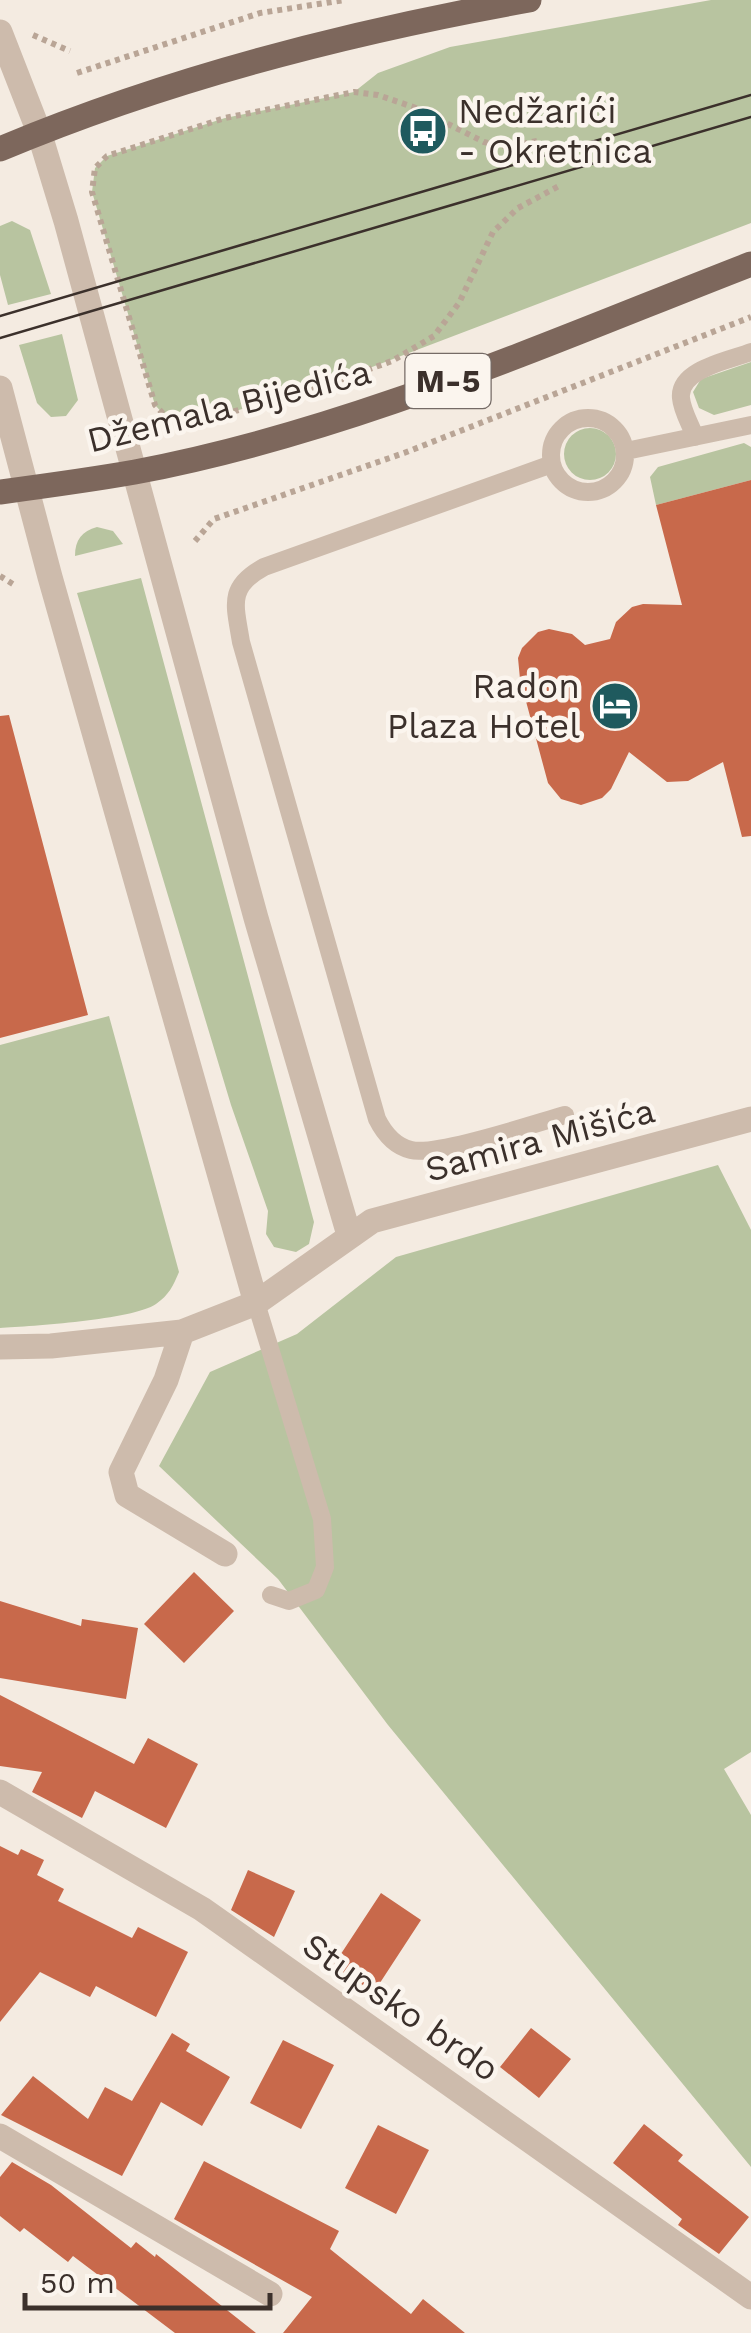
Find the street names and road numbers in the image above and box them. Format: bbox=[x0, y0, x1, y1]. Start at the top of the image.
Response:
street label: Džemala Bijedića bbox=[83, 350, 375, 462]
road number: M-5 bbox=[406, 354, 490, 408]
street label: Samira Mišića bbox=[421, 1089, 659, 1191]
street label: Stupsko brdo bbox=[295, 1924, 507, 2090]

